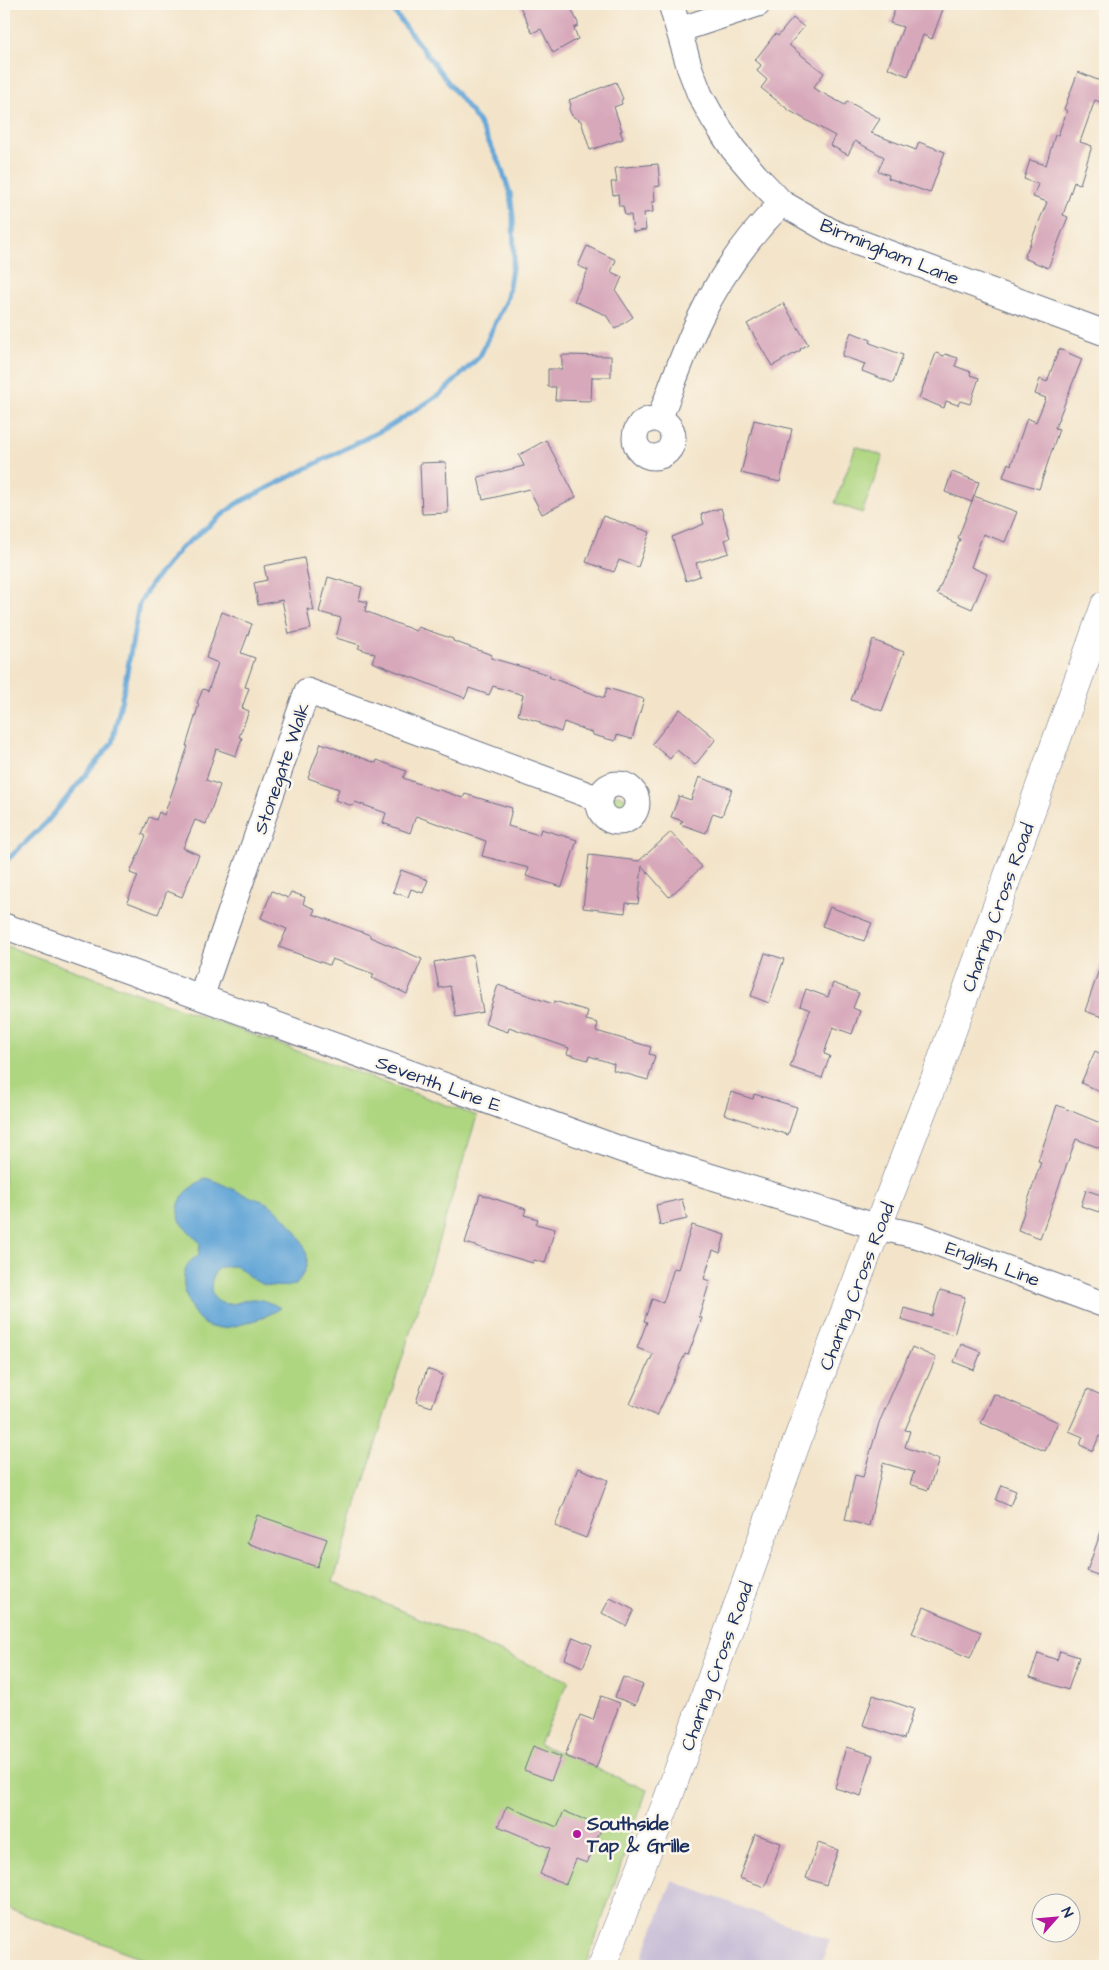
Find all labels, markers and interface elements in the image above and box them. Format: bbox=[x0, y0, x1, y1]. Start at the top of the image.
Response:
street label: Birmingham Lane bbox=[815, 212, 963, 294]
street label: Stonegate Walk bbox=[247, 699, 319, 838]
street label: Charing Cross Road bbox=[955, 819, 1043, 996]
street label: Seventh Line E bbox=[372, 1049, 505, 1120]
street label: Charing Cross Road bbox=[813, 1198, 903, 1375]
street label: English Line bbox=[941, 1235, 1044, 1295]
street label: Charing Cross Road bbox=[674, 1578, 762, 1755]
place label: Southside Tap & Grille bbox=[586, 1811, 691, 1860]
marker: Southside Tap & Grille bbox=[571, 1828, 583, 1840]
north arrow bbox=[1032, 1892, 1082, 1942]
text: N bbox=[1056, 1904, 1078, 1921]

